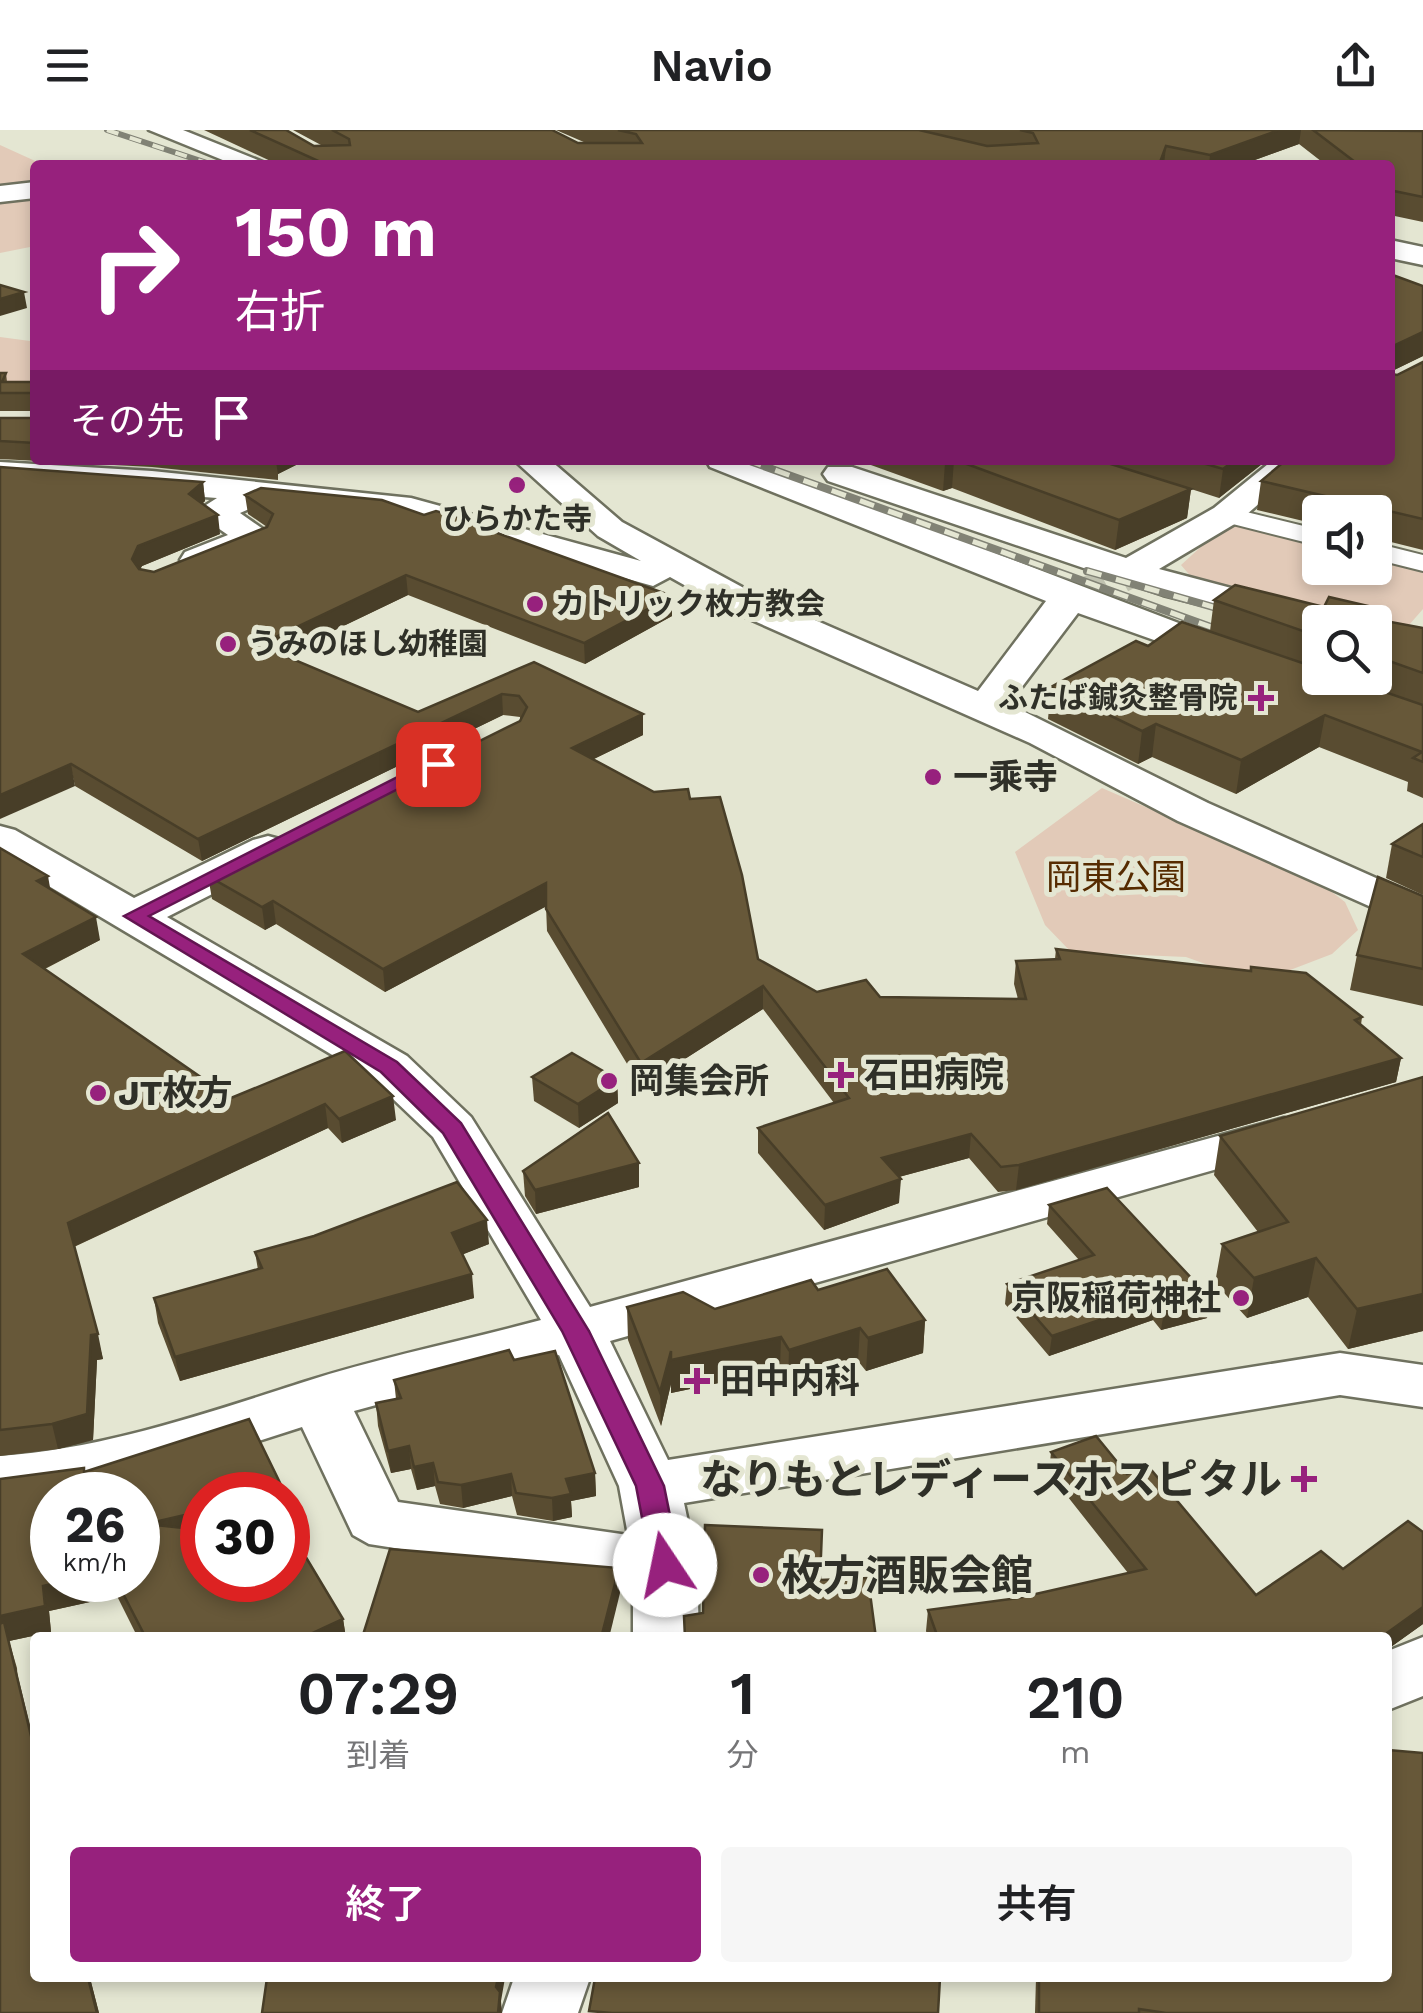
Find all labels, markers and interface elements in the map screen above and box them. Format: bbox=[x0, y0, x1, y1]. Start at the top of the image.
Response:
icon: menu bbox=[40, 38, 95, 93]
icon: share bbox=[1328, 38, 1383, 93]
text: Navio bbox=[650, 39, 773, 92]
text: 150 m bbox=[235, 191, 437, 273]
icon: right bbox=[70, 200, 200, 330]
text: 右折 bbox=[235, 285, 325, 338]
icon: arrive bbox=[204, 390, 259, 445]
text: その先 bbox=[70, 399, 184, 443]
marker: ひらかた寺 bbox=[506, 474, 528, 496]
map controls bbox=[1302, 495, 1392, 695]
button: sound bbox=[1302, 495, 1392, 585]
place label: ひらかた寺 bbox=[442, 501, 592, 536]
place label: カトリック枚方教会 bbox=[555, 586, 825, 621]
marker: カトリック枚方教会 bbox=[524, 593, 546, 615]
button: search bbox=[1302, 605, 1392, 695]
place label: うみのほし幼稚園 bbox=[248, 626, 488, 661]
marker: うみのほし幼稚園 bbox=[217, 633, 239, 655]
place label: ふたば鍼灸整骨院 bbox=[998, 680, 1238, 715]
marker: ふたば鍼灸整骨院 bbox=[1248, 685, 1274, 711]
pin bbox=[396, 722, 481, 807]
icon: arrive bbox=[411, 737, 466, 792]
place label: 一乘寺 bbox=[953, 756, 1058, 798]
marker: 一乘寺 bbox=[922, 766, 944, 788]
park label: 岡東公園 bbox=[1046, 856, 1186, 898]
place label: 石田病院 bbox=[864, 1054, 1004, 1096]
place label: 岡集会所 bbox=[629, 1060, 769, 1102]
marker: 石田病院 bbox=[828, 1062, 854, 1088]
marker: 岡集会所 bbox=[598, 1070, 620, 1092]
place label: JT枚方 bbox=[118, 1072, 233, 1114]
marker: JT枚方 bbox=[87, 1082, 109, 1104]
place label: 京阪稲荷神社 bbox=[1011, 1277, 1221, 1319]
marker: 京阪稲荷神社 bbox=[1230, 1287, 1252, 1309]
place label: 田中内科 bbox=[720, 1360, 860, 1402]
marker: 田中内科 bbox=[684, 1368, 710, 1394]
place label: なりもとレディースホスピタル bbox=[700, 1455, 1282, 1504]
marker: なりもとレディースホスピタル bbox=[1291, 1466, 1317, 1492]
speed limit sign: 30 bbox=[180, 1472, 310, 1602]
text: 26 bbox=[65, 1495, 125, 1554]
position arrow bbox=[613, 1513, 717, 1617]
text: km/h bbox=[63, 1548, 127, 1577]
place label: 枚方酒販会館 bbox=[781, 1551, 1033, 1600]
marker: 枚方酒販会館 bbox=[750, 1564, 772, 1586]
text: 07:29 bbox=[297, 1658, 459, 1729]
text: 1 bbox=[730, 1658, 755, 1729]
text: 210 bbox=[1026, 1662, 1125, 1733]
text: m bbox=[1060, 1733, 1091, 1771]
text: 到着 bbox=[346, 1736, 410, 1774]
text: 分 bbox=[727, 1736, 759, 1774]
button: 終了 bbox=[70, 1847, 701, 1962]
button: 共有 bbox=[721, 1847, 1352, 1962]

